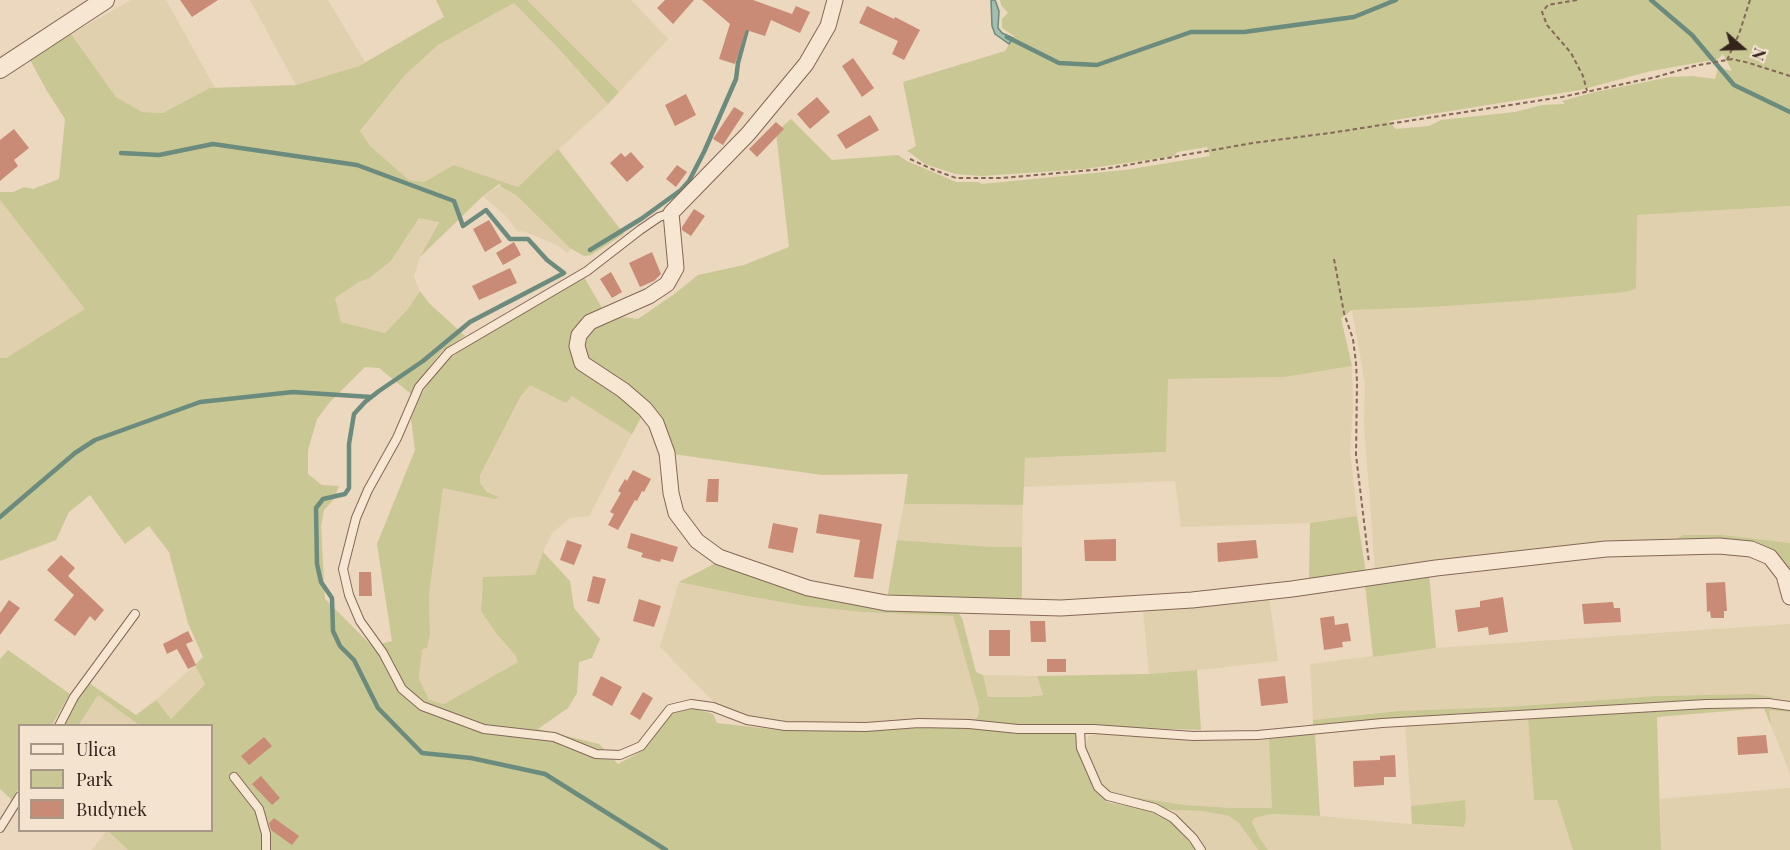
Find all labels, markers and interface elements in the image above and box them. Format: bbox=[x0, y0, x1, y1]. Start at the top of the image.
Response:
north arrow bbox=[1712, 18, 1772, 78]
text: N bbox=[1748, 45, 1771, 63]
legend bbox=[18, 724, 213, 832]
text: Ulica bbox=[76, 737, 116, 761]
text: Park bbox=[76, 767, 113, 791]
text: Budynek bbox=[76, 797, 147, 821]

